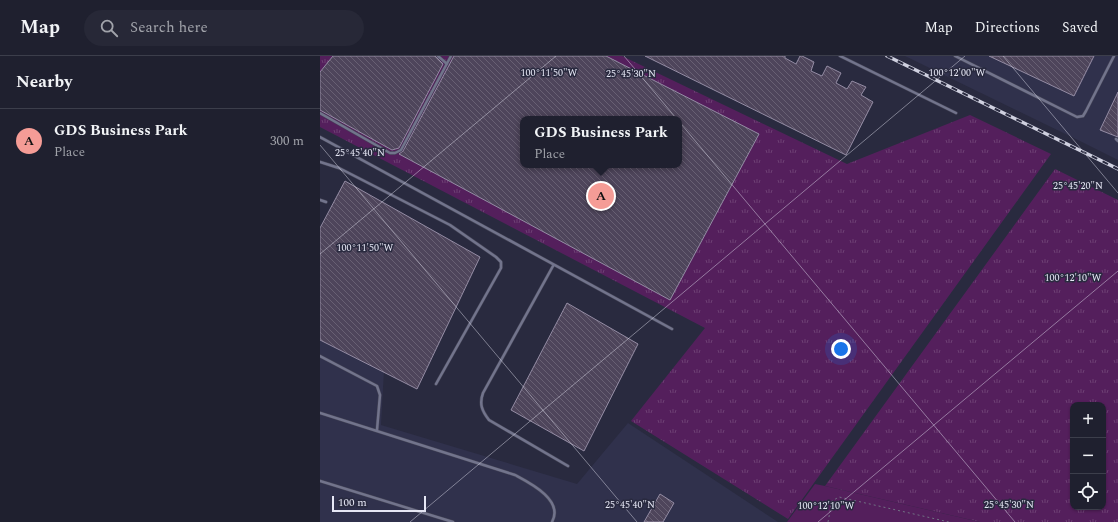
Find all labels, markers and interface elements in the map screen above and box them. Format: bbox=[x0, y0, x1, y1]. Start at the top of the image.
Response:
search box bbox=[84, 10, 364, 46]
text: Map bbox=[20, 13, 60, 42]
text: Search here bbox=[130, 16, 208, 39]
icon: search bbox=[98, 17, 120, 39]
text: Map bbox=[925, 17, 953, 38]
text: Directions bbox=[975, 17, 1040, 38]
text: Saved bbox=[1062, 17, 1098, 38]
text: 100°11'50"W bbox=[521, 65, 578, 81]
text: 100°12'00"W bbox=[929, 65, 986, 81]
text: 25°45'30"N bbox=[606, 66, 656, 82]
text: Nearby bbox=[16, 69, 72, 95]
popup bbox=[520, 116, 682, 168]
text: GDS Business Park bbox=[54, 119, 188, 142]
text: GDS Business Park bbox=[534, 121, 668, 144]
text: A bbox=[24, 131, 34, 151]
text: 300 m bbox=[270, 131, 304, 151]
text: Place bbox=[54, 142, 85, 162]
text: Place bbox=[534, 144, 565, 164]
text: 25°45'40"N bbox=[335, 145, 385, 161]
text: 25°45'20"N bbox=[1053, 178, 1103, 194]
pin: A bbox=[588, 181, 614, 211]
text: 100°11'50"W bbox=[337, 240, 394, 256]
text: 100°12'10"W bbox=[1045, 270, 1102, 286]
your location bbox=[831, 339, 851, 359]
map controls bbox=[1070, 402, 1106, 510]
button: + bbox=[1070, 402, 1106, 438]
button: − bbox=[1070, 438, 1106, 474]
button: locate bbox=[1070, 474, 1106, 510]
scale bar bbox=[332, 494, 426, 513]
text: 100 m bbox=[338, 494, 367, 511]
text: 25°45'40"N bbox=[605, 497, 655, 513]
text: 25°45'30"N bbox=[984, 497, 1034, 513]
text: 100°12'10"W bbox=[798, 498, 855, 514]

